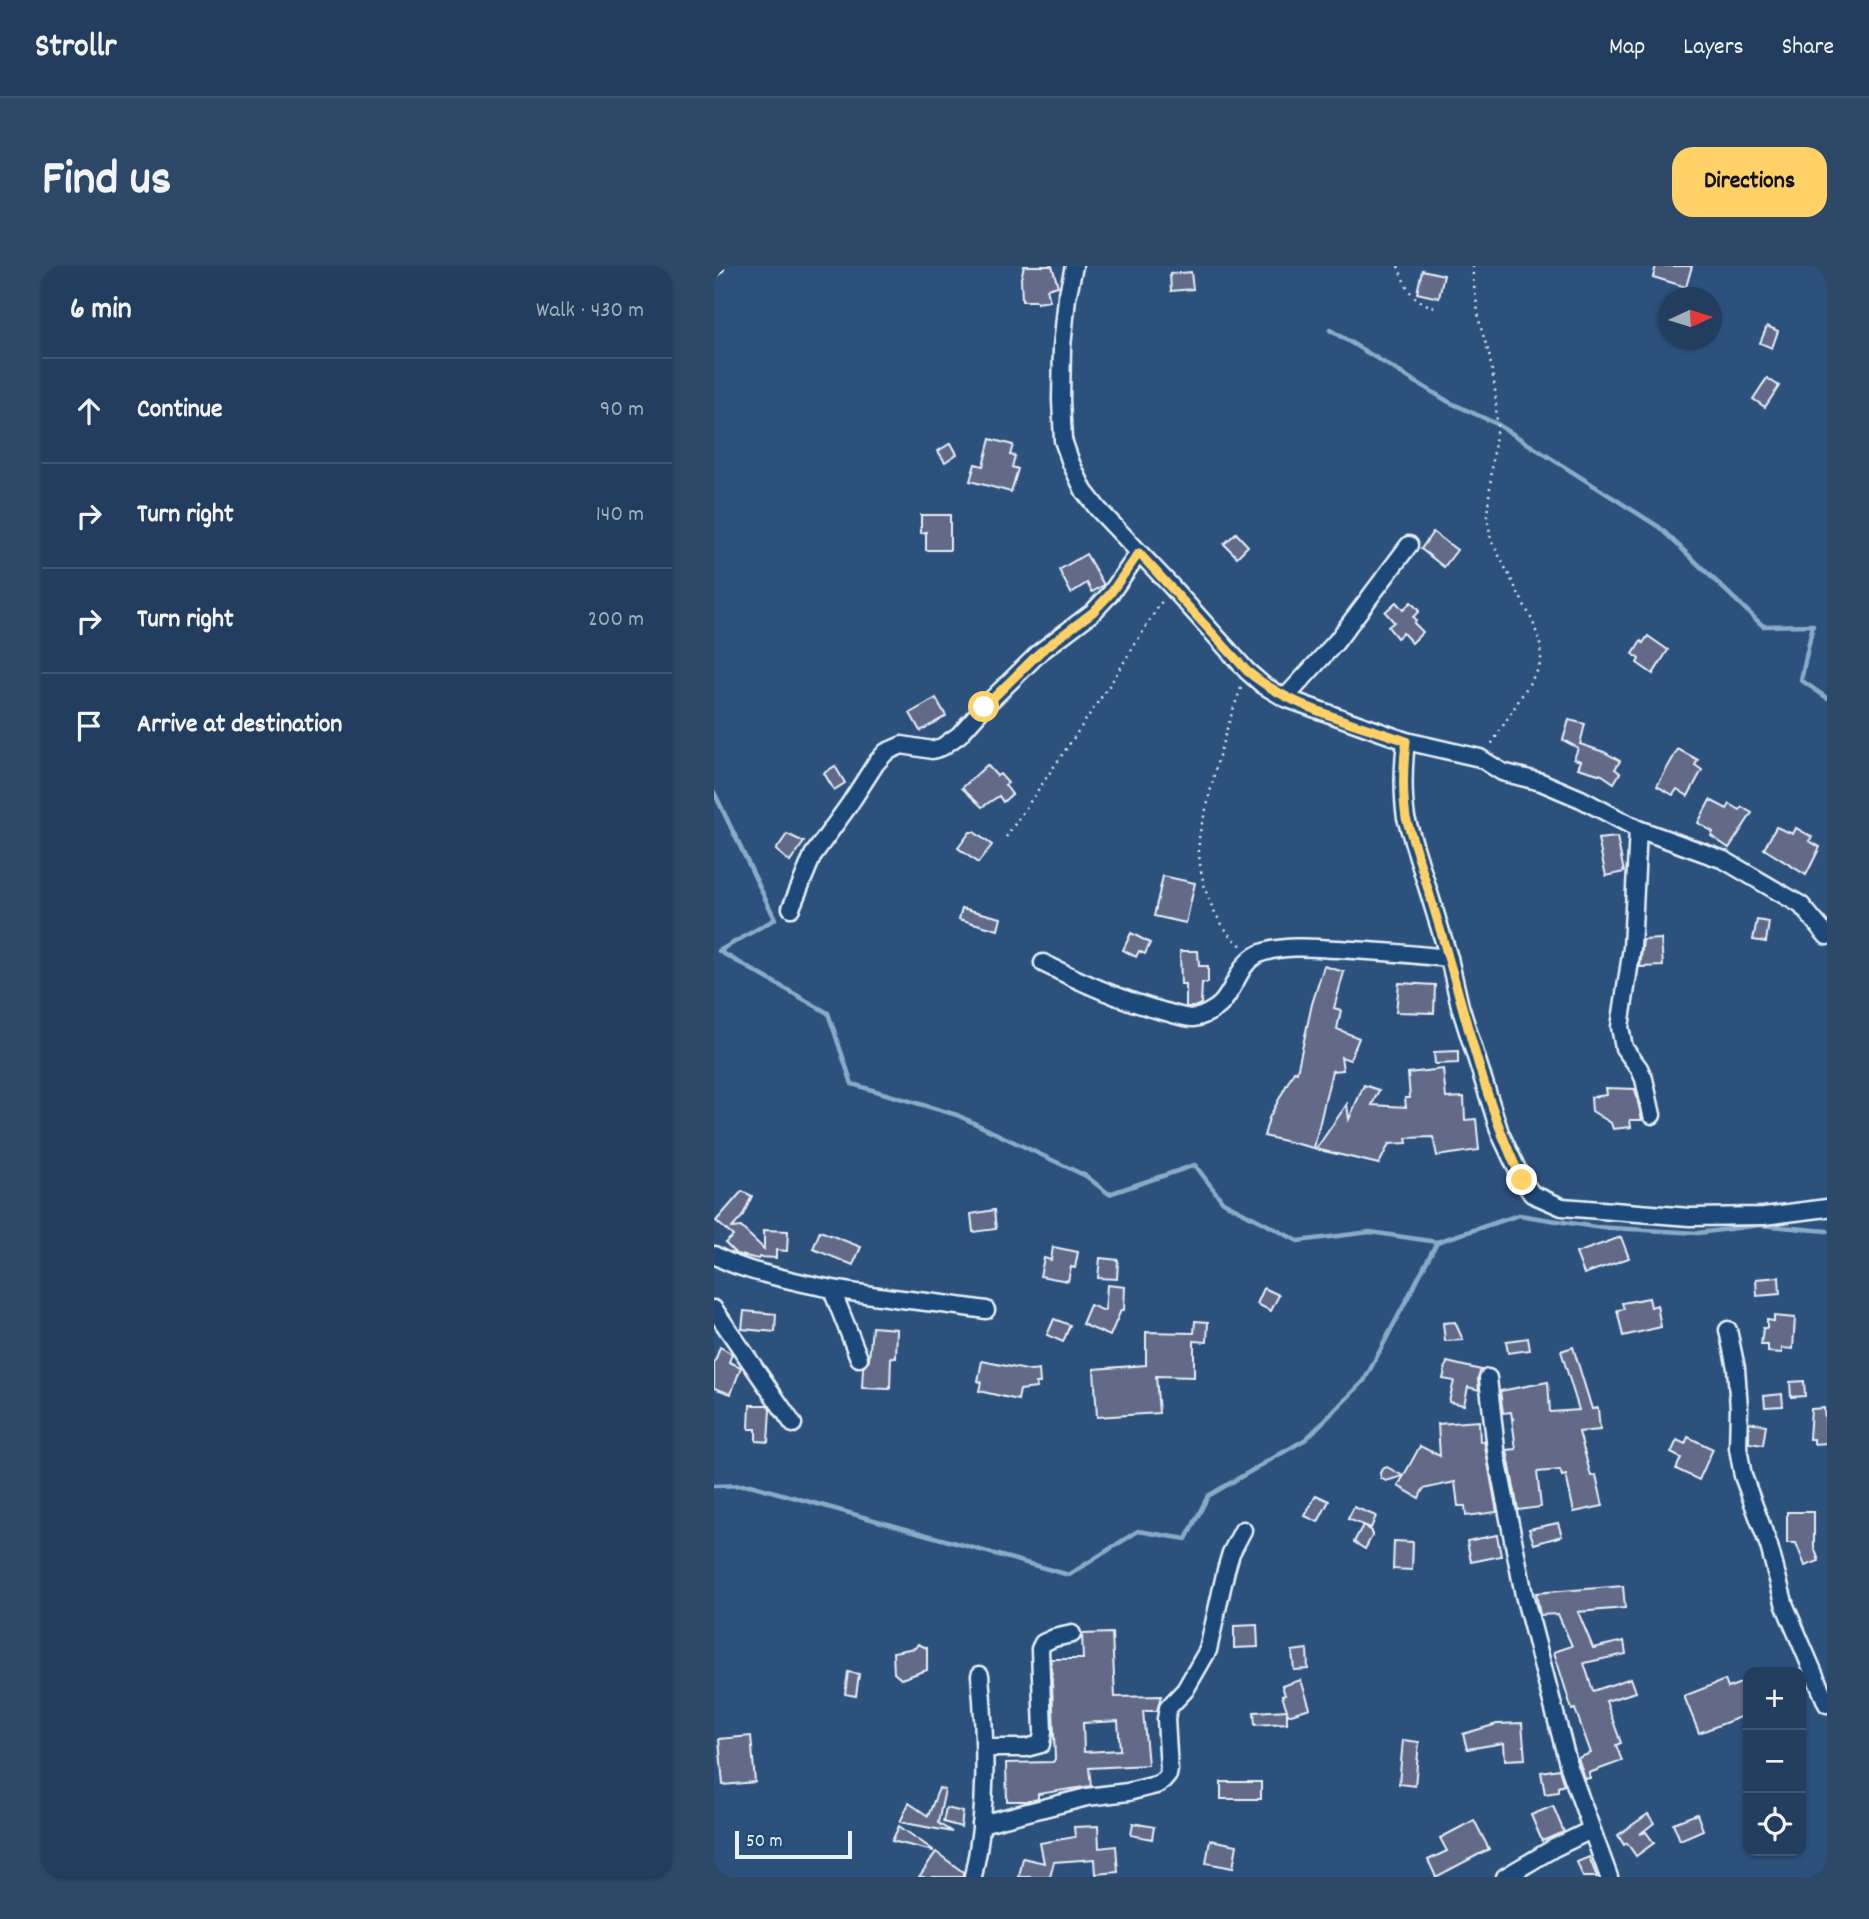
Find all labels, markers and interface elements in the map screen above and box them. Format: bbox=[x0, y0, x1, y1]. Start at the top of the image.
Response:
text: Strollr bbox=[35, 25, 117, 72]
text: Map bbox=[1609, 31, 1645, 65]
text: Layers bbox=[1683, 31, 1744, 65]
text: Share bbox=[1782, 31, 1834, 65]
text: Find us bbox=[42, 147, 171, 217]
button: Directions bbox=[1672, 147, 1827, 217]
north arrow bbox=[1659, 287, 1722, 350]
text: 6 min bbox=[70, 290, 132, 333]
text: Walk · 430 m bbox=[536, 295, 644, 328]
icon: ahead bbox=[70, 392, 108, 430]
text: Continue bbox=[137, 392, 222, 429]
text: 90 m bbox=[600, 394, 644, 427]
icon: right bbox=[70, 497, 108, 535]
text: Turn right bbox=[137, 497, 234, 534]
text: 140 m bbox=[596, 499, 644, 532]
icon: right bbox=[70, 602, 108, 640]
text: Turn right bbox=[137, 602, 234, 639]
text: 200 m bbox=[588, 604, 644, 637]
route start bbox=[968, 691, 999, 722]
icon: arrive bbox=[70, 707, 108, 745]
text: Arrive at destination bbox=[137, 707, 342, 744]
route end bbox=[1506, 1164, 1537, 1195]
map controls bbox=[1743, 1667, 1806, 1856]
button: + bbox=[1743, 1667, 1806, 1730]
button: − bbox=[1743, 1730, 1806, 1793]
button: locate bbox=[1743, 1793, 1806, 1856]
scale bar bbox=[735, 1828, 852, 1860]
text: 50 m bbox=[746, 1829, 783, 1856]

